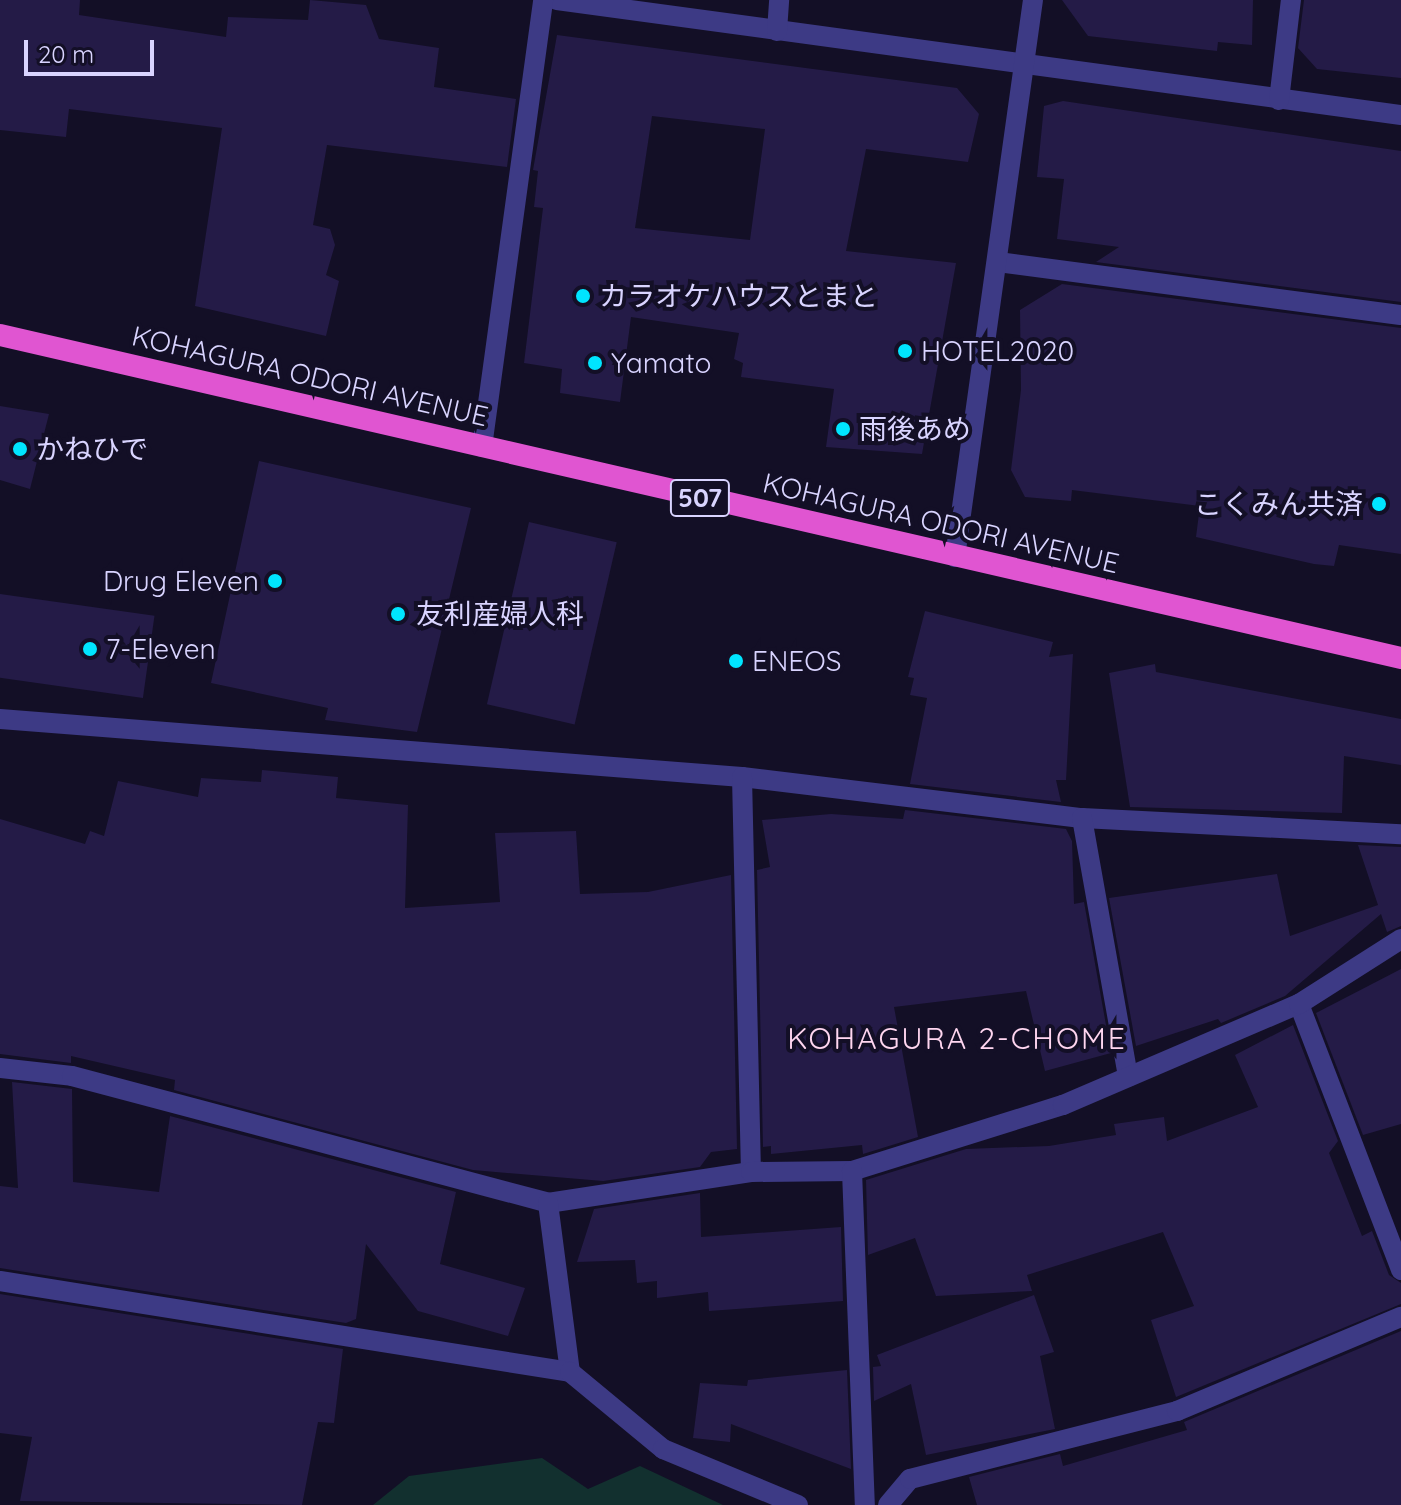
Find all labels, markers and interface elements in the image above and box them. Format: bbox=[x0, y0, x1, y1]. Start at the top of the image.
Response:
scale bar bbox=[28, 24, 158, 74]
text: 20 m bbox=[38, 39, 94, 69]
place label: カラオケハウスとまと bbox=[599, 279, 879, 313]
marker: カラオケハウスとまと bbox=[574, 287, 592, 305]
street label: KOHAGURA ODORI AVENUE bbox=[129, 319, 491, 433]
place label: HOTEL2020 bbox=[921, 334, 1074, 368]
marker: HOTEL2020 bbox=[896, 342, 914, 360]
place label: Yamato bbox=[611, 346, 711, 380]
marker: Yamato bbox=[586, 354, 604, 372]
place label: 雨後あめ bbox=[859, 412, 971, 446]
marker: 雨後あめ bbox=[834, 420, 852, 438]
place label: かねひで bbox=[36, 432, 148, 466]
marker: かねひで bbox=[11, 440, 29, 458]
street label: KOHAGURA ODORI AVENUE bbox=[760, 466, 1122, 580]
road number: 507 bbox=[668, 476, 732, 520]
place label: こくみん共済 bbox=[1195, 487, 1363, 521]
marker: こくみん共済 bbox=[1370, 495, 1388, 513]
place label: Drug Eleven bbox=[103, 564, 259, 598]
marker: Drug Eleven bbox=[266, 572, 284, 590]
place label: 友利産婦人科 bbox=[416, 597, 584, 631]
marker: 友利産婦人科 bbox=[387, 603, 409, 625]
place label: 7-Eleven bbox=[106, 632, 216, 666]
marker: 7-Eleven bbox=[81, 640, 99, 658]
place label: ENEOS bbox=[752, 644, 841, 678]
marker: ENEOS bbox=[727, 652, 745, 670]
district label: KOHAGURA 2-CHOME bbox=[787, 1020, 1127, 1056]

